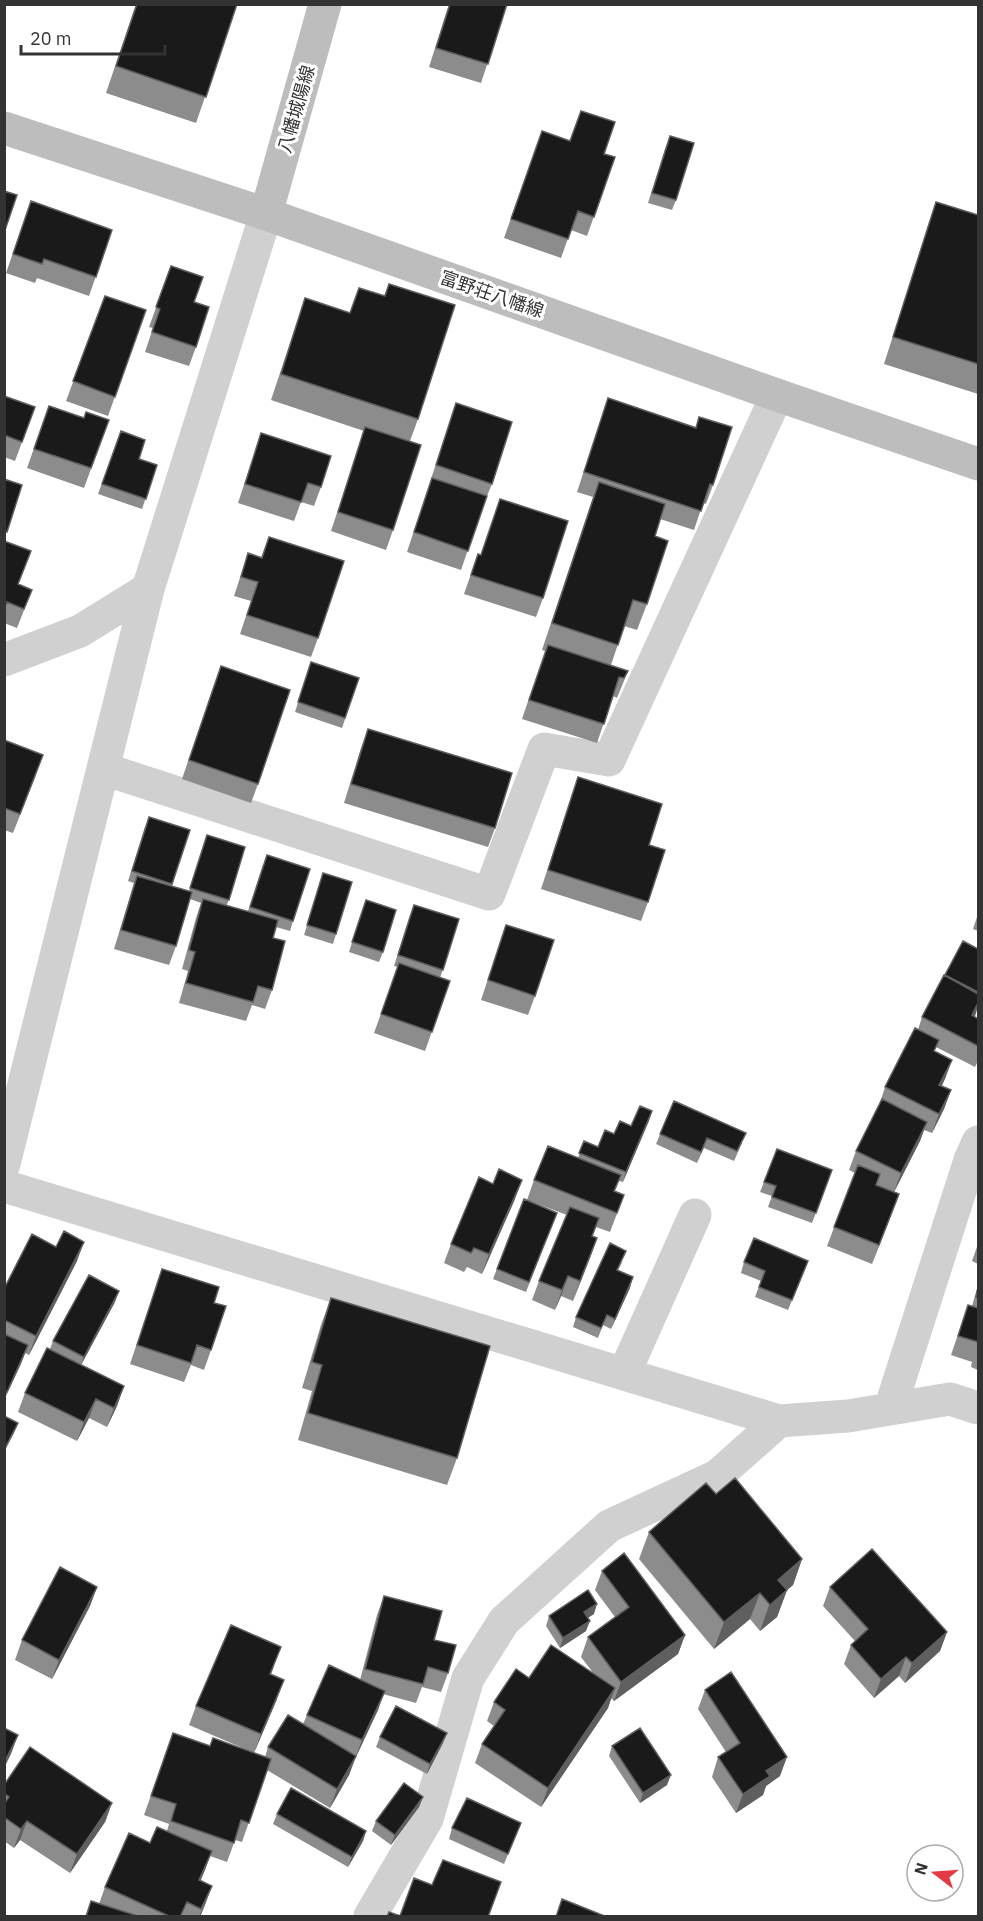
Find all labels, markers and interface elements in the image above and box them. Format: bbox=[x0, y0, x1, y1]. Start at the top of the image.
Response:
scale bar bbox=[21, 18, 165, 56]
text: 20 m bbox=[30, 27, 72, 50]
street label: 八幡城陽線 bbox=[273, 63, 319, 155]
street label: 富野荘八幡線 bbox=[437, 266, 547, 322]
north arrow bbox=[905, 1843, 965, 1903]
text: N bbox=[909, 1860, 932, 1877]

